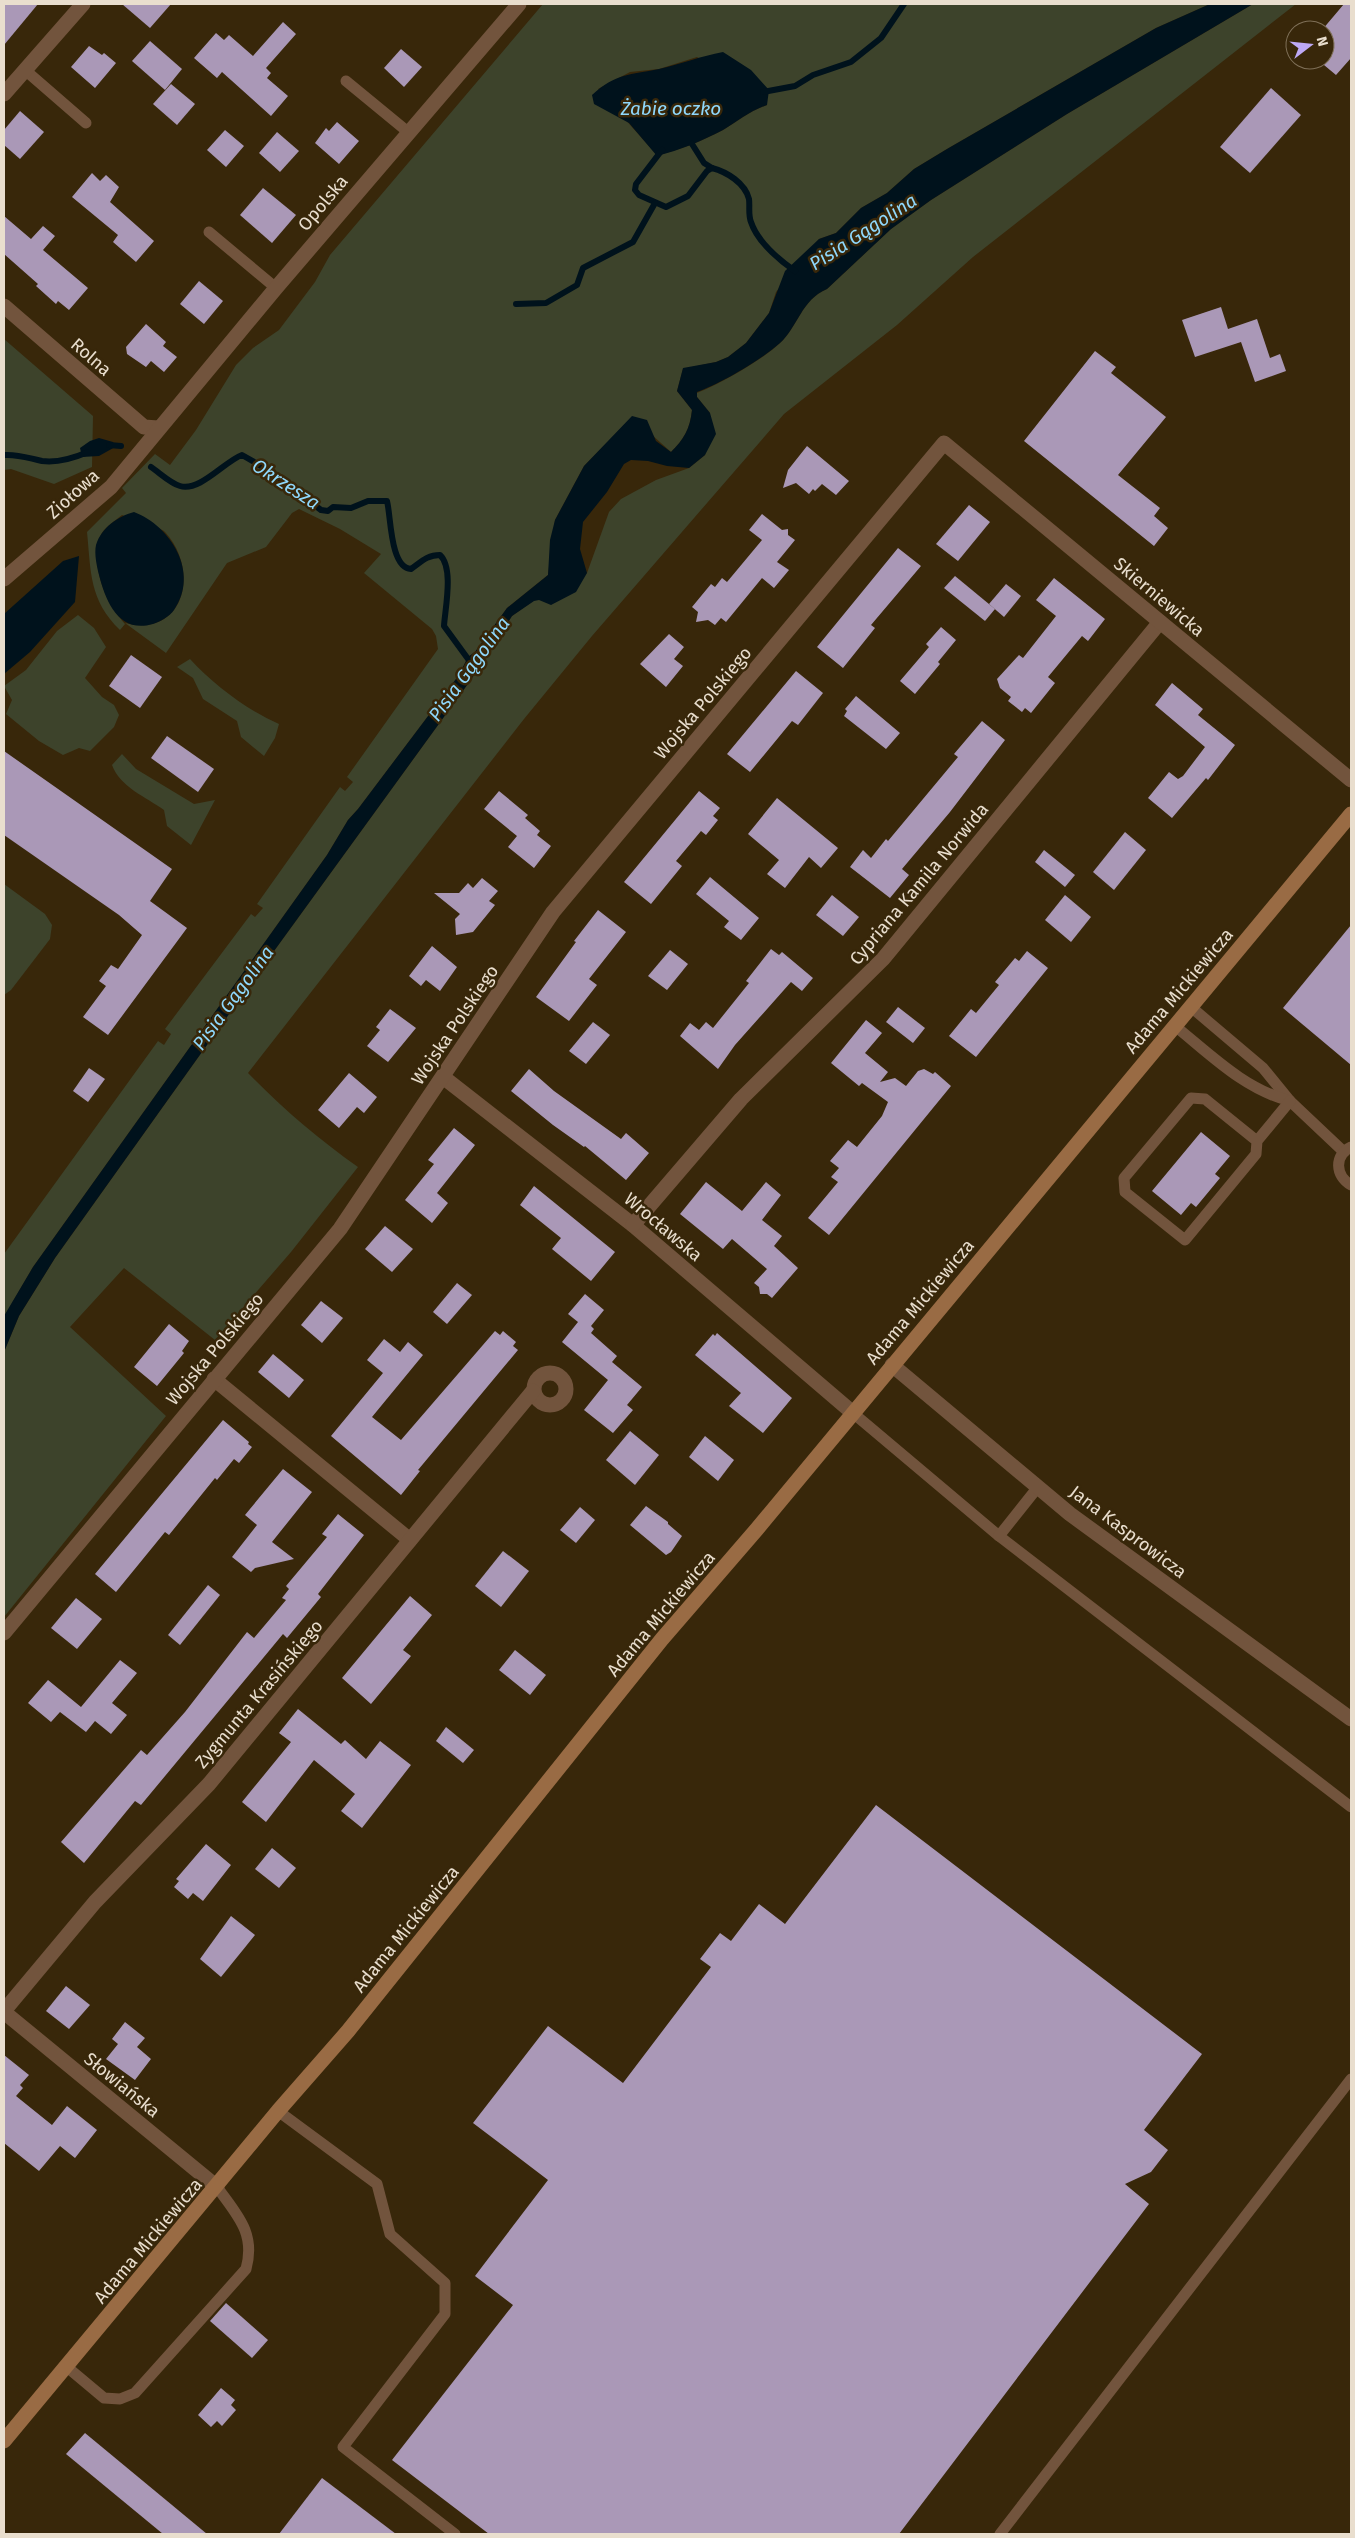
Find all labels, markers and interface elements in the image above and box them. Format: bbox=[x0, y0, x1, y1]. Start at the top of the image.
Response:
north arrow bbox=[1285, 20, 1335, 70]
text: N bbox=[1313, 35, 1331, 48]
water label: Żabie oczko bbox=[620, 97, 721, 120]
street label: Opolska bbox=[293, 171, 353, 235]
water label: Pisia Gągolina bbox=[805, 189, 921, 275]
street label: Rolna bbox=[66, 333, 116, 381]
water label: Okrzesza bbox=[248, 454, 324, 514]
street label: Ziołowa bbox=[42, 465, 104, 523]
street label: Skierniewicka bbox=[1109, 553, 1209, 641]
water label: Pisia Gągolina bbox=[423, 612, 515, 726]
street label: Wojska Polskiego bbox=[650, 642, 756, 764]
street label: Cypriana Kamila Norwida bbox=[845, 799, 993, 969]
street label: Adama Mickiewicza bbox=[1120, 924, 1238, 1058]
water label: Pisia Gągolina bbox=[187, 941, 279, 1055]
street label: Wojska Polskiego bbox=[407, 961, 503, 1089]
street label: Wrocławska bbox=[619, 1188, 707, 1266]
street label: Adama Mickiewicza bbox=[861, 1235, 979, 1369]
street label: Wojska Polskiego bbox=[162, 1288, 268, 1410]
street label: Jana Kasprowicza bbox=[1065, 1481, 1191, 1583]
street label: Adama Mickiewicza bbox=[602, 1547, 720, 1681]
street label: Zygmunta Krasińskiego bbox=[190, 1615, 328, 1773]
street label: Adama Mickiewicza bbox=[348, 1861, 464, 1997]
street label: Słowiańska bbox=[80, 2048, 164, 2122]
street label: Adama Mickiewicza bbox=[89, 2174, 207, 2308]

